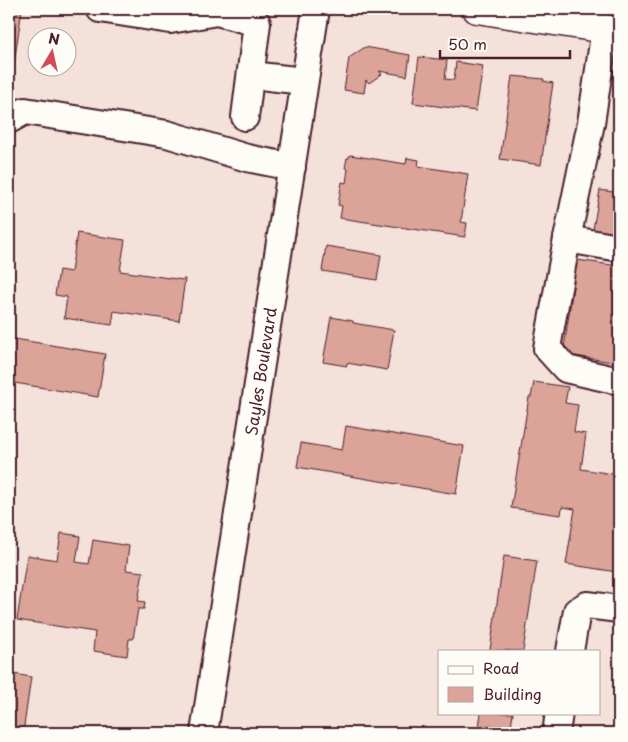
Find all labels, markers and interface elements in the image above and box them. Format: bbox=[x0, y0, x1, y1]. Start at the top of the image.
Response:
text: N bbox=[47, 27, 61, 50]
north arrow bbox=[28, 28, 78, 78]
scale bar bbox=[440, 28, 570, 60]
text: 50 m bbox=[448, 32, 487, 55]
street label: Sayles Boulevard bbox=[238, 305, 282, 437]
legend bbox=[438, 650, 600, 714]
text: Road bbox=[483, 656, 519, 679]
text: Building bbox=[483, 682, 542, 705]

